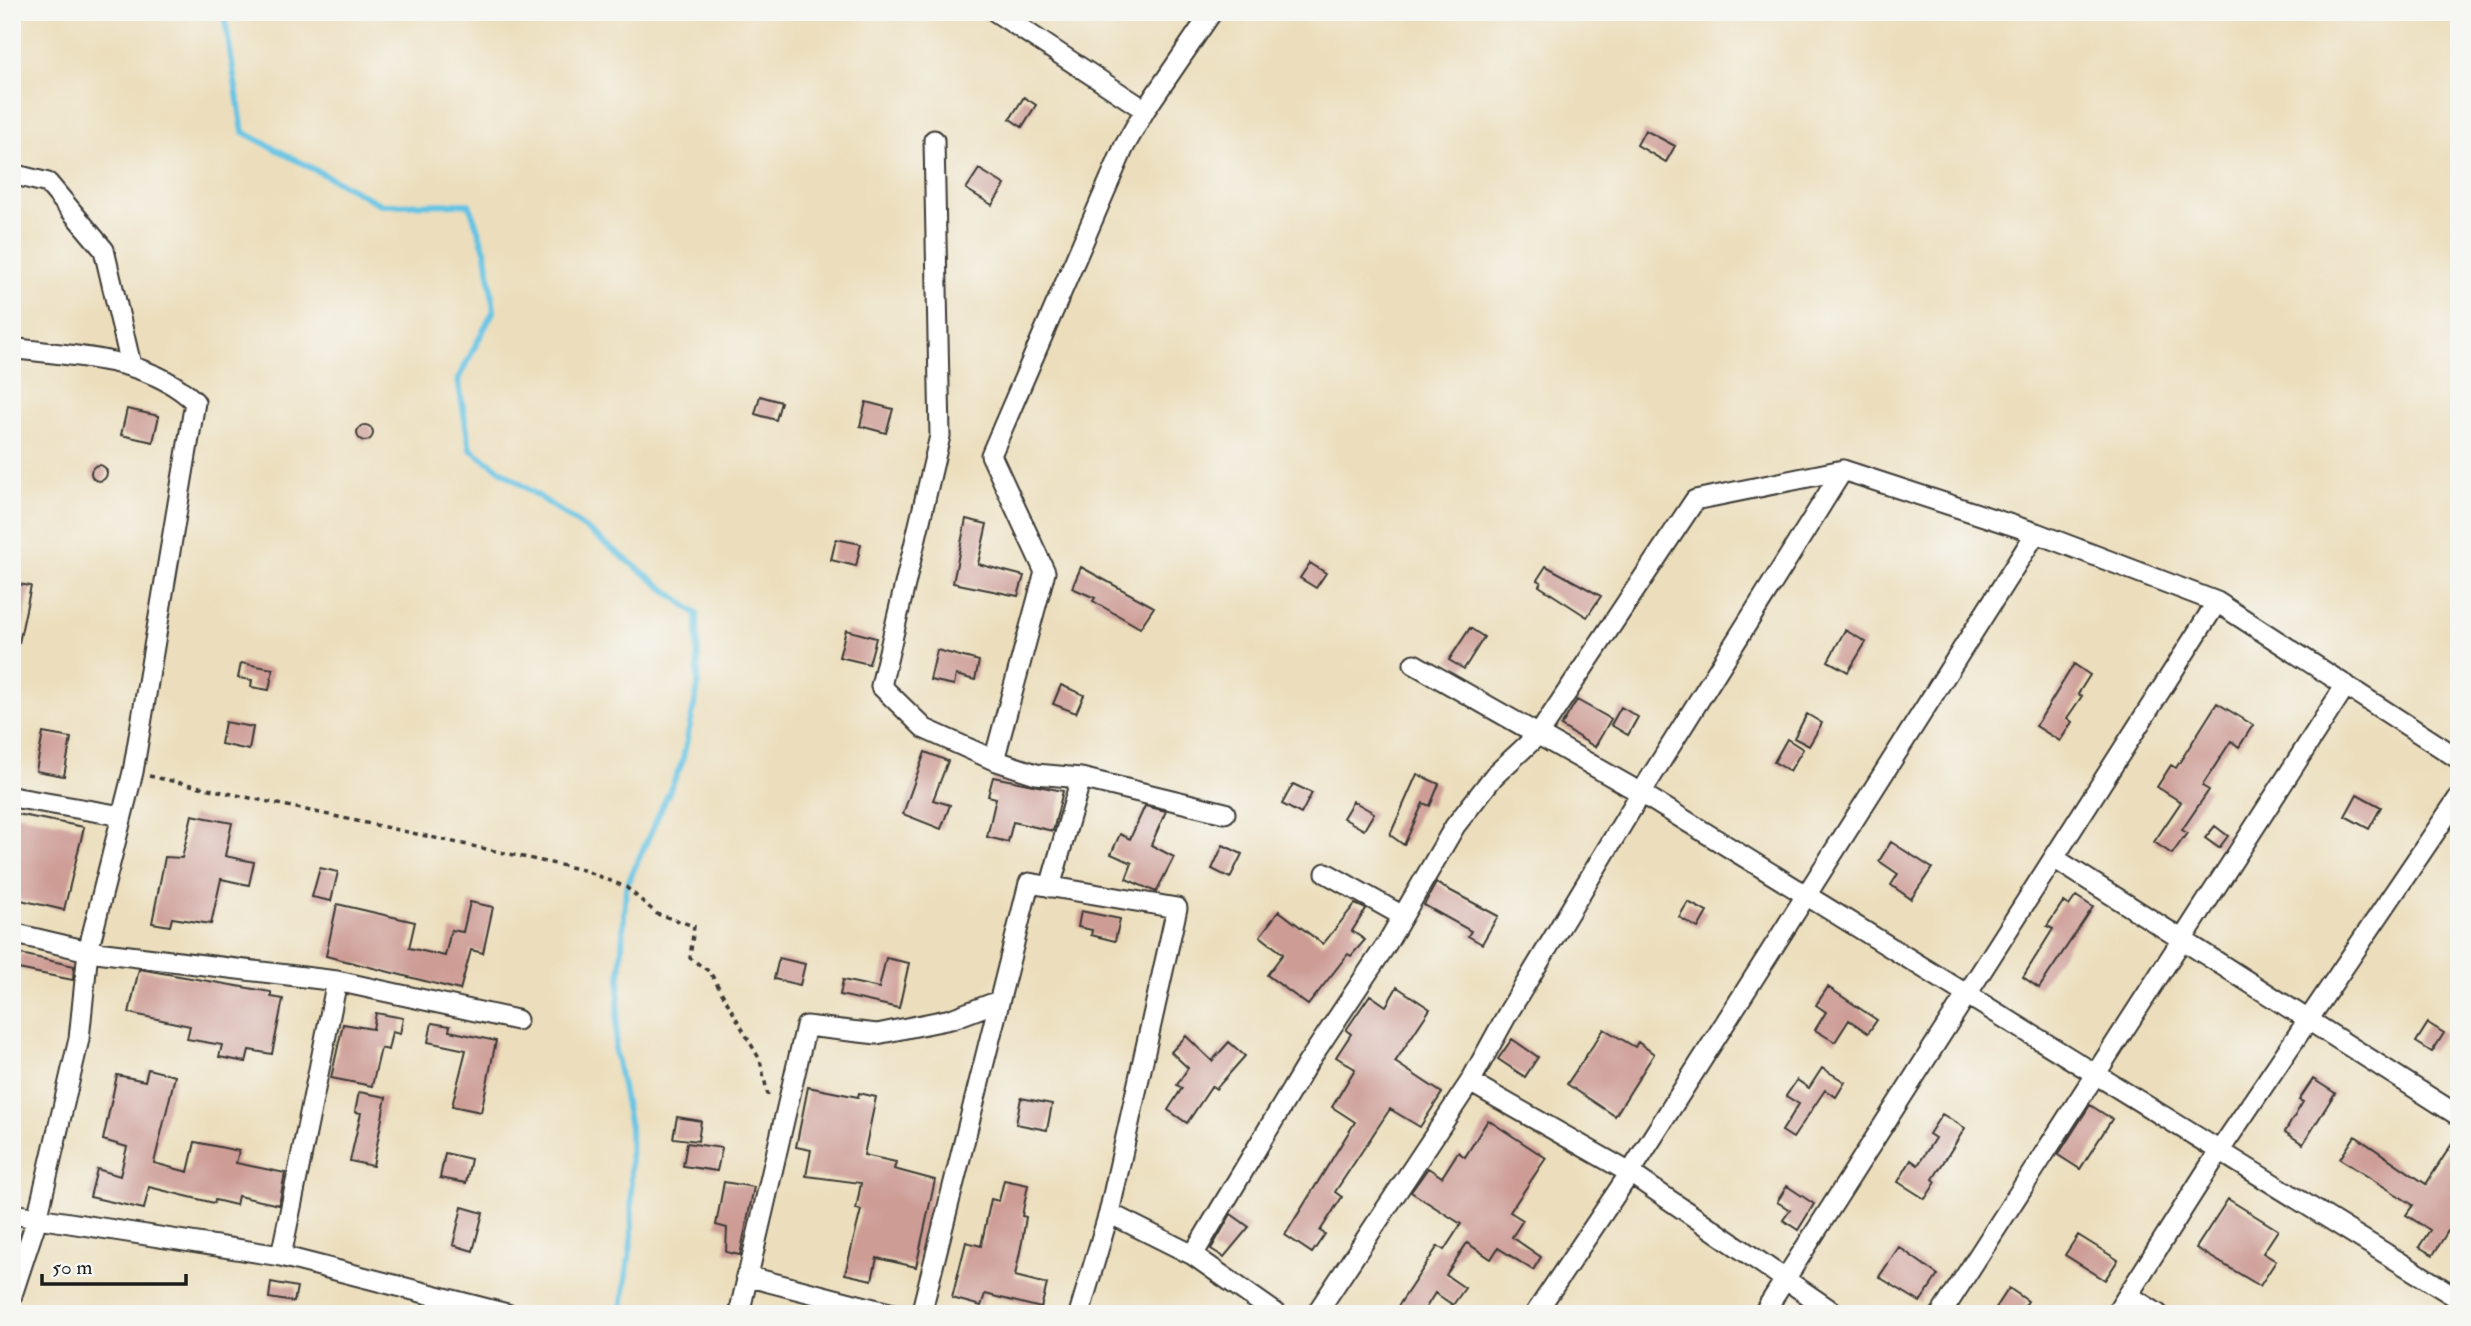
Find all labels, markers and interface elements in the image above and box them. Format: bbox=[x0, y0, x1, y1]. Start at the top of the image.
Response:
scale bar bbox=[42, 1242, 186, 1286]
text: 50 m bbox=[52, 1254, 93, 1281]

